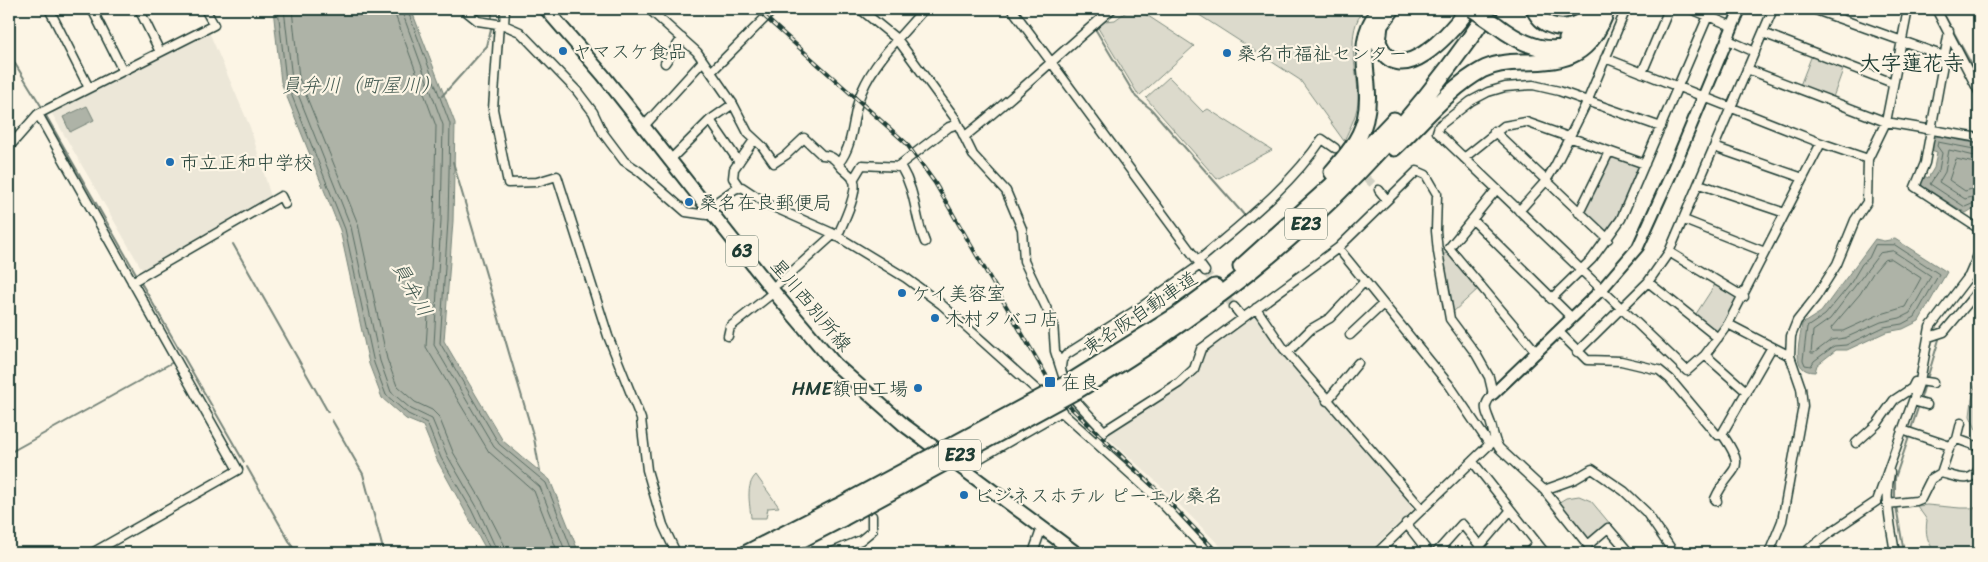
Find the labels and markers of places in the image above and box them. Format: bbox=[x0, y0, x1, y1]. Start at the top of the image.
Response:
place label: ヤマスケ食品 bbox=[573, 35, 687, 68]
place label: 桑名市福祉センター bbox=[1237, 37, 1407, 70]
marker: ヤマスケ食品 bbox=[557, 45, 569, 57]
marker: 桑名市福祉センター bbox=[1221, 47, 1233, 59]
place label: 市立正和中学校 bbox=[180, 146, 313, 179]
marker: 市立正和中学校 bbox=[164, 156, 176, 168]
place label: 桑名在良郵便局 bbox=[699, 186, 832, 219]
marker: 桑名在良郵便局 bbox=[683, 196, 695, 208]
place label: ケイ美容室 bbox=[912, 277, 1006, 310]
marker: ケイ美容室 bbox=[896, 287, 908, 299]
place label: 木村タバコ店 bbox=[945, 302, 1059, 335]
marker: 木村タバコ店 bbox=[929, 312, 941, 324]
place label: 在良 bbox=[1061, 366, 1099, 399]
place label: HME額田工場 bbox=[792, 372, 908, 405]
marker: 在良 bbox=[1043, 375, 1057, 389]
marker: HME額田工場 bbox=[912, 382, 924, 394]
place label: ビジネスホテル ピーエル桑名 bbox=[974, 479, 1223, 512]
marker: ビジネスホテル ピーエル桑名 bbox=[958, 489, 970, 501]

